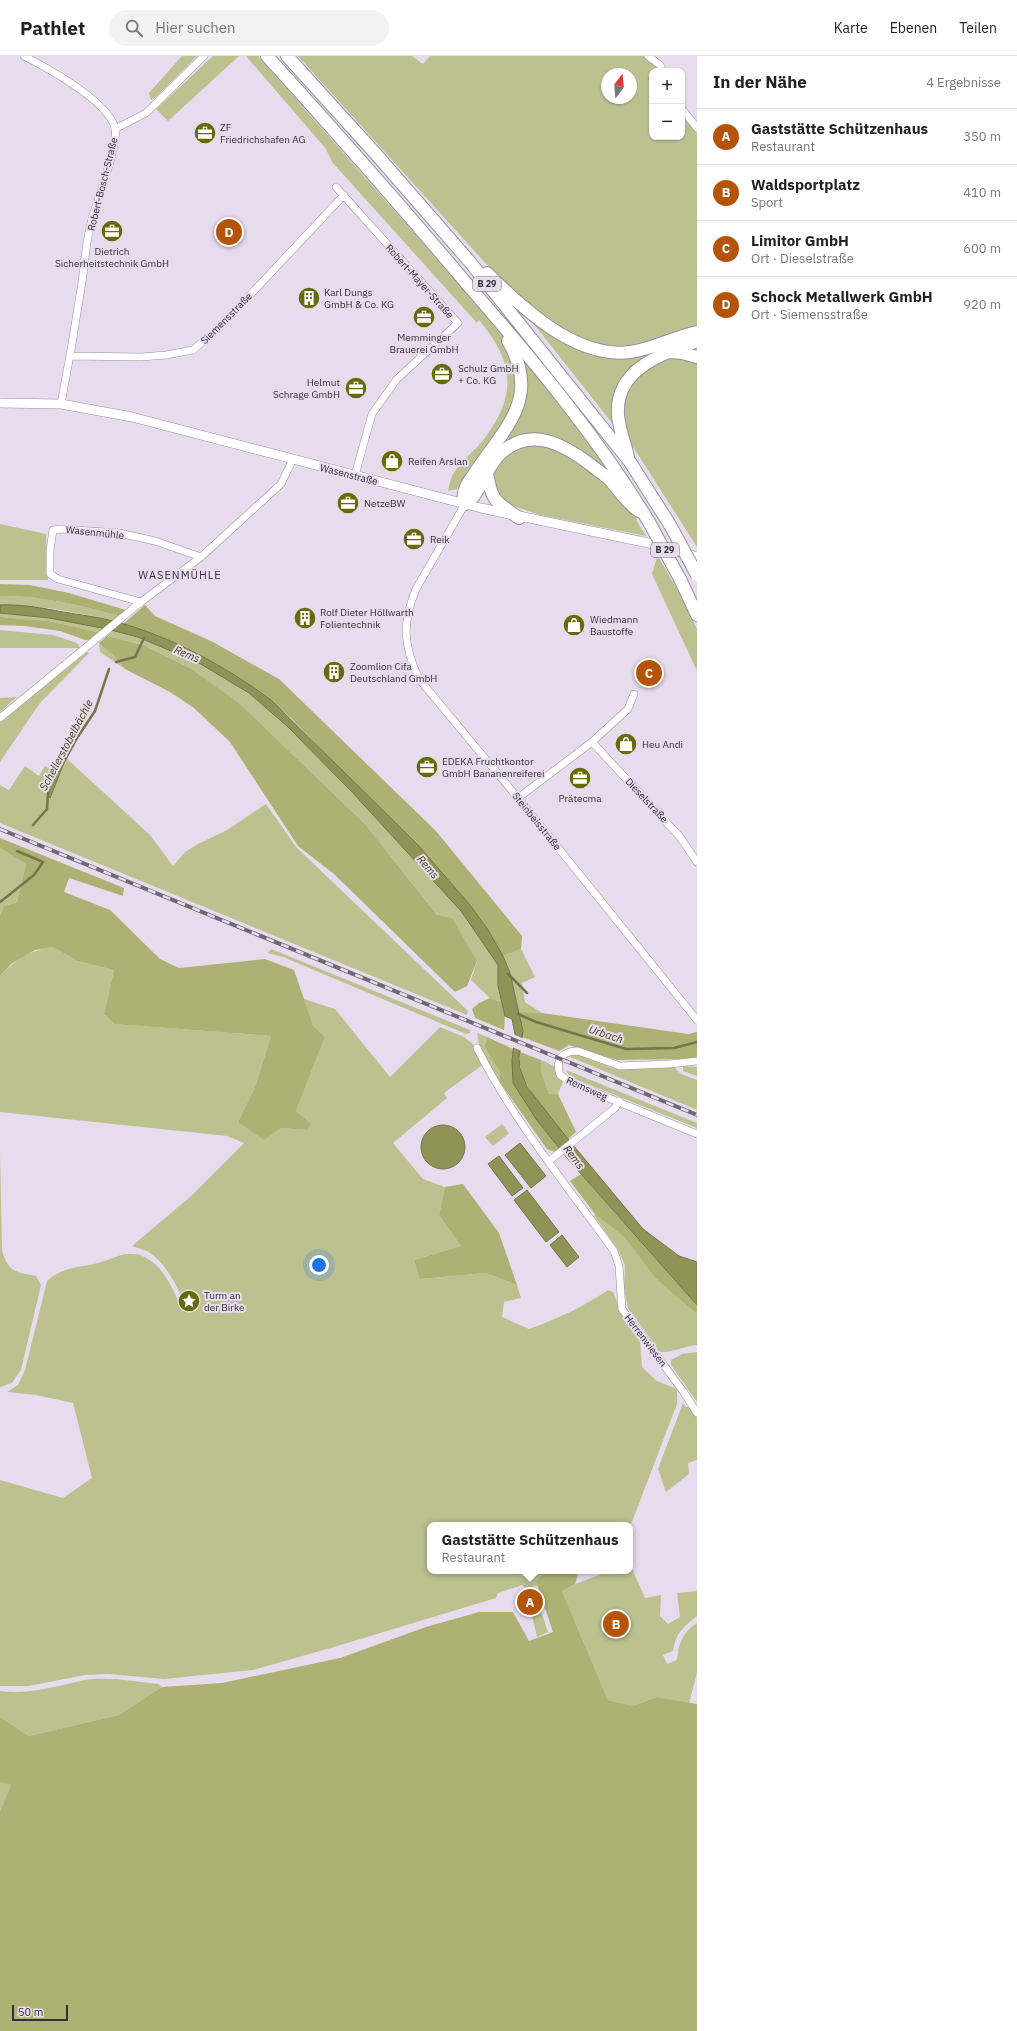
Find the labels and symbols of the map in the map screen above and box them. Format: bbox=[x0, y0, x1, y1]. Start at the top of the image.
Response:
north arrow bbox=[601, 68, 637, 104]
office icon: ZF Friedrichshafen AG bbox=[192, 120, 218, 146]
place label: ZF Friedrichshafen AG bbox=[220, 121, 306, 146]
street label: Robert-Bosch-Straße bbox=[85, 136, 121, 232]
pin: D bbox=[216, 217, 242, 247]
office icon: Dietrich Sicherheitstechnik GmbH bbox=[99, 218, 125, 244]
street label: Robert-Mayer-Straße bbox=[383, 242, 457, 322]
place label: Dietrich Sicherheitstechnik GmbH bbox=[55, 245, 169, 270]
road number: B 29 bbox=[473, 277, 501, 291]
building icon: Karl Dungs GmbH & Co. KG bbox=[296, 285, 322, 311]
place label: Karl Dungs GmbH & Co. KG bbox=[324, 286, 394, 311]
street label: Siemensstraße bbox=[198, 289, 255, 347]
office icon: Memminger Brauerei GmbH bbox=[411, 304, 437, 330]
place label: Memminger Brauerei GmbH bbox=[389, 331, 459, 356]
office icon: Schulz GmbH + Co. KG bbox=[429, 361, 455, 387]
place label: Schulz GmbH + Co. KG bbox=[458, 362, 518, 387]
office icon: Helmut Schrage GmbH bbox=[343, 375, 369, 401]
place label: Helmut Schrage GmbH bbox=[273, 376, 340, 401]
shop icon: Reifen Arslan bbox=[379, 448, 405, 474]
place label: Reifen Arslan bbox=[408, 455, 468, 468]
street label: Wasenstraße bbox=[319, 461, 380, 488]
office icon: NetzeBW bbox=[335, 490, 361, 516]
place label: NetzeBW bbox=[364, 497, 406, 510]
street label: Wasenmühle bbox=[65, 523, 125, 542]
office icon: Reik bbox=[401, 526, 427, 552]
place label: Reik bbox=[430, 533, 450, 546]
road number: B 29 bbox=[651, 543, 679, 557]
district label: WASENMÜHLE bbox=[138, 568, 222, 582]
building icon: Rolf Dieter Höllwarth Folientechnik bbox=[292, 605, 318, 631]
place label: Rolf Dieter Höllwarth Folientechnik bbox=[320, 606, 414, 631]
shop icon: Wiedmann Baustoffe bbox=[561, 612, 587, 638]
place label: Wiedmann Baustoffe bbox=[590, 613, 638, 638]
water label: Rems bbox=[172, 642, 202, 666]
pin: C bbox=[636, 658, 662, 688]
building icon: Zoomlion Cifa Deutschland GmbH bbox=[321, 659, 347, 685]
place label: Zoomlion Cifa Deutschland GmbH bbox=[350, 660, 437, 685]
water label: Schellerstobelbächle bbox=[36, 697, 96, 793]
shop icon: Heu Andi bbox=[613, 731, 639, 757]
place label: Heu Andi bbox=[642, 738, 683, 751]
office icon: EDEKA Fruchtkontor GmbH Bananenreiferei bbox=[414, 754, 440, 780]
place label: EDEKA Fruchtkontor GmbH Bananenreiferei bbox=[442, 755, 545, 780]
office icon: Prätecma bbox=[567, 765, 593, 791]
street label: Dieselstraße bbox=[622, 775, 671, 826]
street label: Steinbeisstraße bbox=[509, 790, 564, 853]
place label: Prätecma bbox=[559, 792, 602, 805]
water label: Rems bbox=[414, 852, 442, 882]
water label: Urbach bbox=[587, 1022, 625, 1046]
street label: Remsweg bbox=[564, 1074, 610, 1104]
water label: Rems bbox=[560, 1142, 588, 1172]
your location bbox=[309, 1255, 329, 1275]
place icon: Turm an der Birke bbox=[176, 1288, 202, 1314]
place label: Turm an der Birke bbox=[204, 1289, 245, 1314]
street label: Herrenwiesen bbox=[622, 1311, 670, 1369]
pin: A bbox=[517, 1587, 543, 1617]
pin: B bbox=[603, 1609, 629, 1639]
scale bar bbox=[12, 2003, 68, 2022]

